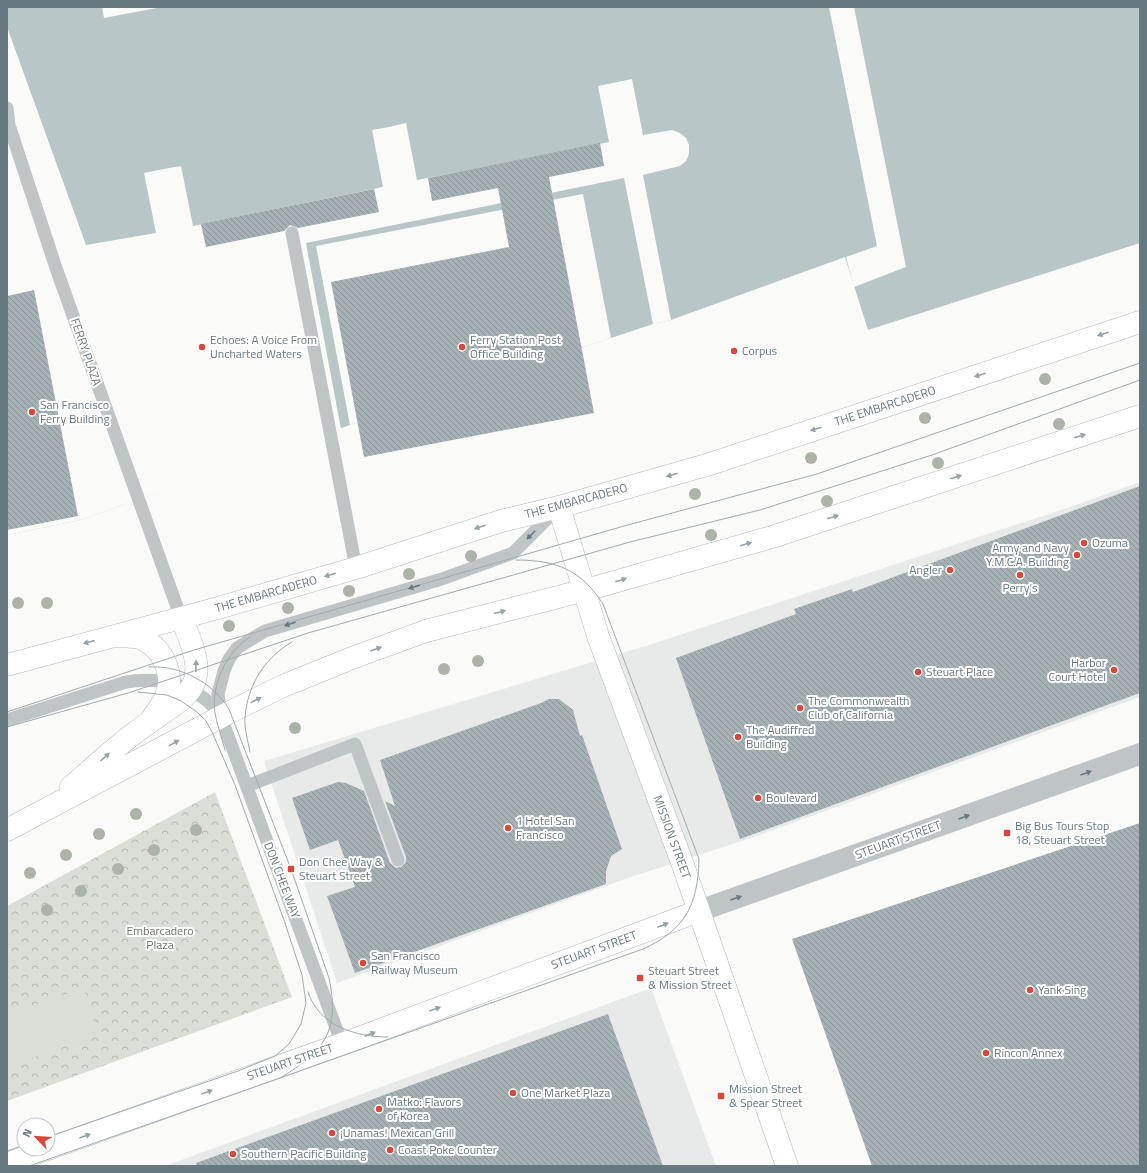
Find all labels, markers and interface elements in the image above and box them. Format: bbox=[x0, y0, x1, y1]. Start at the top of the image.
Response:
street label: FERRY PLAZA bbox=[66, 316, 107, 388]
place label: Echoes: A Voice From Uncharted Waters bbox=[210, 330, 317, 363]
place label: Ferry Station Post Office Building bbox=[470, 330, 562, 363]
one-way arrow bbox=[1097, 331, 1109, 337]
place label: Corpus bbox=[742, 341, 778, 360]
marker: Echoes: A Voice From Uncharted Waters bbox=[197, 342, 207, 352]
marker: Ferry Station Post Office Building bbox=[457, 342, 467, 352]
marker: Corpus bbox=[729, 346, 739, 356]
one-way arrow bbox=[973, 372, 985, 378]
street label: THE EMBARCADERO bbox=[832, 380, 938, 431]
place label: San Francisco Ferry Building bbox=[40, 395, 110, 428]
marker: San Francisco Ferry Building bbox=[27, 407, 37, 417]
one-way arrow bbox=[810, 426, 822, 432]
one-way arrow bbox=[1074, 433, 1086, 439]
one-way arrow bbox=[666, 472, 679, 478]
one-way arrow bbox=[950, 474, 962, 480]
street label: THE EMBARCADERO bbox=[522, 478, 629, 523]
one-way arrow bbox=[827, 514, 839, 520]
one-way arrow bbox=[474, 525, 486, 531]
one-way arrow bbox=[526, 530, 536, 540]
place label: Ozuma bbox=[1092, 533, 1128, 552]
place label: Army and Navy Y.M.C.A. Building bbox=[986, 538, 1069, 571]
marker: Ozuma bbox=[1079, 538, 1089, 548]
one-way arrow bbox=[740, 541, 752, 547]
marker: Army and Navy Y.M.C.A. Building bbox=[1072, 550, 1082, 560]
place label: Angler bbox=[909, 560, 942, 579]
marker: Angler bbox=[945, 565, 955, 575]
street label: THE EMBARCADERO bbox=[212, 570, 319, 617]
marker: Perry's bbox=[1015, 570, 1025, 580]
one-way arrow bbox=[323, 573, 336, 579]
one-way arrow bbox=[615, 577, 627, 583]
place label: Perry's bbox=[1002, 578, 1038, 597]
one-way arrow bbox=[408, 584, 420, 590]
one-way arrow bbox=[494, 609, 506, 615]
one-way arrow bbox=[283, 621, 295, 627]
one-way arrow bbox=[83, 639, 95, 645]
one-way arrow bbox=[370, 646, 382, 652]
place label: Harbor Court Hotel bbox=[1049, 653, 1106, 686]
one-way arrow bbox=[193, 660, 200, 672]
place label: Steuart Place bbox=[926, 662, 993, 681]
marker: Harbor Court Hotel bbox=[1109, 665, 1119, 675]
marker: Steuart Place bbox=[913, 667, 923, 677]
place label: The Commonwealth Club of California bbox=[808, 691, 910, 724]
one-way arrow bbox=[250, 696, 262, 703]
marker: The Commonwealth Club of California bbox=[795, 703, 805, 713]
place label: The Audiffred Building bbox=[746, 720, 814, 753]
marker: The Audiffred Building bbox=[733, 732, 743, 742]
one-way arrow bbox=[168, 739, 180, 746]
one-way arrow bbox=[100, 753, 111, 762]
one-way arrow bbox=[1081, 770, 1093, 776]
place label: Boulevard bbox=[766, 788, 817, 807]
street label: MISSION STREET bbox=[649, 792, 697, 882]
marker: Boulevard bbox=[753, 793, 763, 803]
place label: 1 Hotel San Francisco bbox=[516, 811, 574, 844]
one-way arrow bbox=[958, 813, 970, 819]
street label: STEUART STREET bbox=[852, 815, 944, 864]
place label: Big Bus Tours Stop 18, Steuart Street bbox=[1015, 816, 1109, 849]
marker: 1 Hotel San Francisco bbox=[503, 823, 513, 833]
marker: Big Bus Tours Stop 18, Steuart Street bbox=[1002, 828, 1012, 838]
street label: DON CHEE WAY bbox=[259, 839, 306, 921]
place label: Don Chee Way & Steuart Street bbox=[299, 852, 384, 885]
marker: Don Chee Way & Steuart Street bbox=[286, 864, 296, 874]
one-way arrow bbox=[731, 895, 743, 901]
park label: Embarcadero Plaza bbox=[126, 921, 194, 954]
one-way arrow bbox=[658, 921, 670, 927]
street label: STEUART STREET bbox=[548, 925, 640, 974]
place label: San Francisco Railway Museum bbox=[371, 946, 458, 979]
marker: San Francisco Railway Museum bbox=[358, 958, 368, 968]
place label: Steuart Street & Mission Street bbox=[648, 961, 733, 994]
marker: Steuart Street & Mission Street bbox=[635, 973, 645, 983]
place label: Yank Sing bbox=[1038, 980, 1086, 999]
marker: Yank Sing bbox=[1025, 985, 1035, 995]
one-way arrow bbox=[430, 1006, 442, 1012]
one-way arrow bbox=[365, 1030, 377, 1036]
street label: STEUART STREET bbox=[244, 1038, 336, 1085]
place label: Rincon Annex bbox=[994, 1043, 1063, 1062]
marker: Rincon Annex bbox=[981, 1048, 991, 1058]
place label: Mission Street & Spear Street bbox=[729, 1079, 803, 1112]
place label: One Market Plaza bbox=[521, 1083, 610, 1102]
one-way arrow bbox=[201, 1088, 213, 1094]
marker: One Market Plaza bbox=[508, 1088, 518, 1098]
marker: Mission Street & Spear Street bbox=[716, 1091, 726, 1101]
place label: Matko: Flavors of Korea bbox=[387, 1092, 462, 1125]
marker: Matko: Flavors of Korea bbox=[374, 1104, 384, 1114]
north arrow bbox=[16, 1117, 56, 1157]
place label: ¡Unamas! Mexican Grill bbox=[340, 1123, 454, 1142]
text: N bbox=[18, 1126, 36, 1140]
marker: ¡Unamas! Mexican Grill bbox=[327, 1128, 337, 1138]
one-way arrow bbox=[79, 1132, 91, 1138]
place label: Coast Poke Counter bbox=[398, 1140, 497, 1159]
place label: Southern Pacific Building bbox=[241, 1144, 366, 1163]
marker: Coast Poke Counter bbox=[385, 1145, 395, 1155]
marker: Southern Pacific Building bbox=[228, 1149, 238, 1159]

